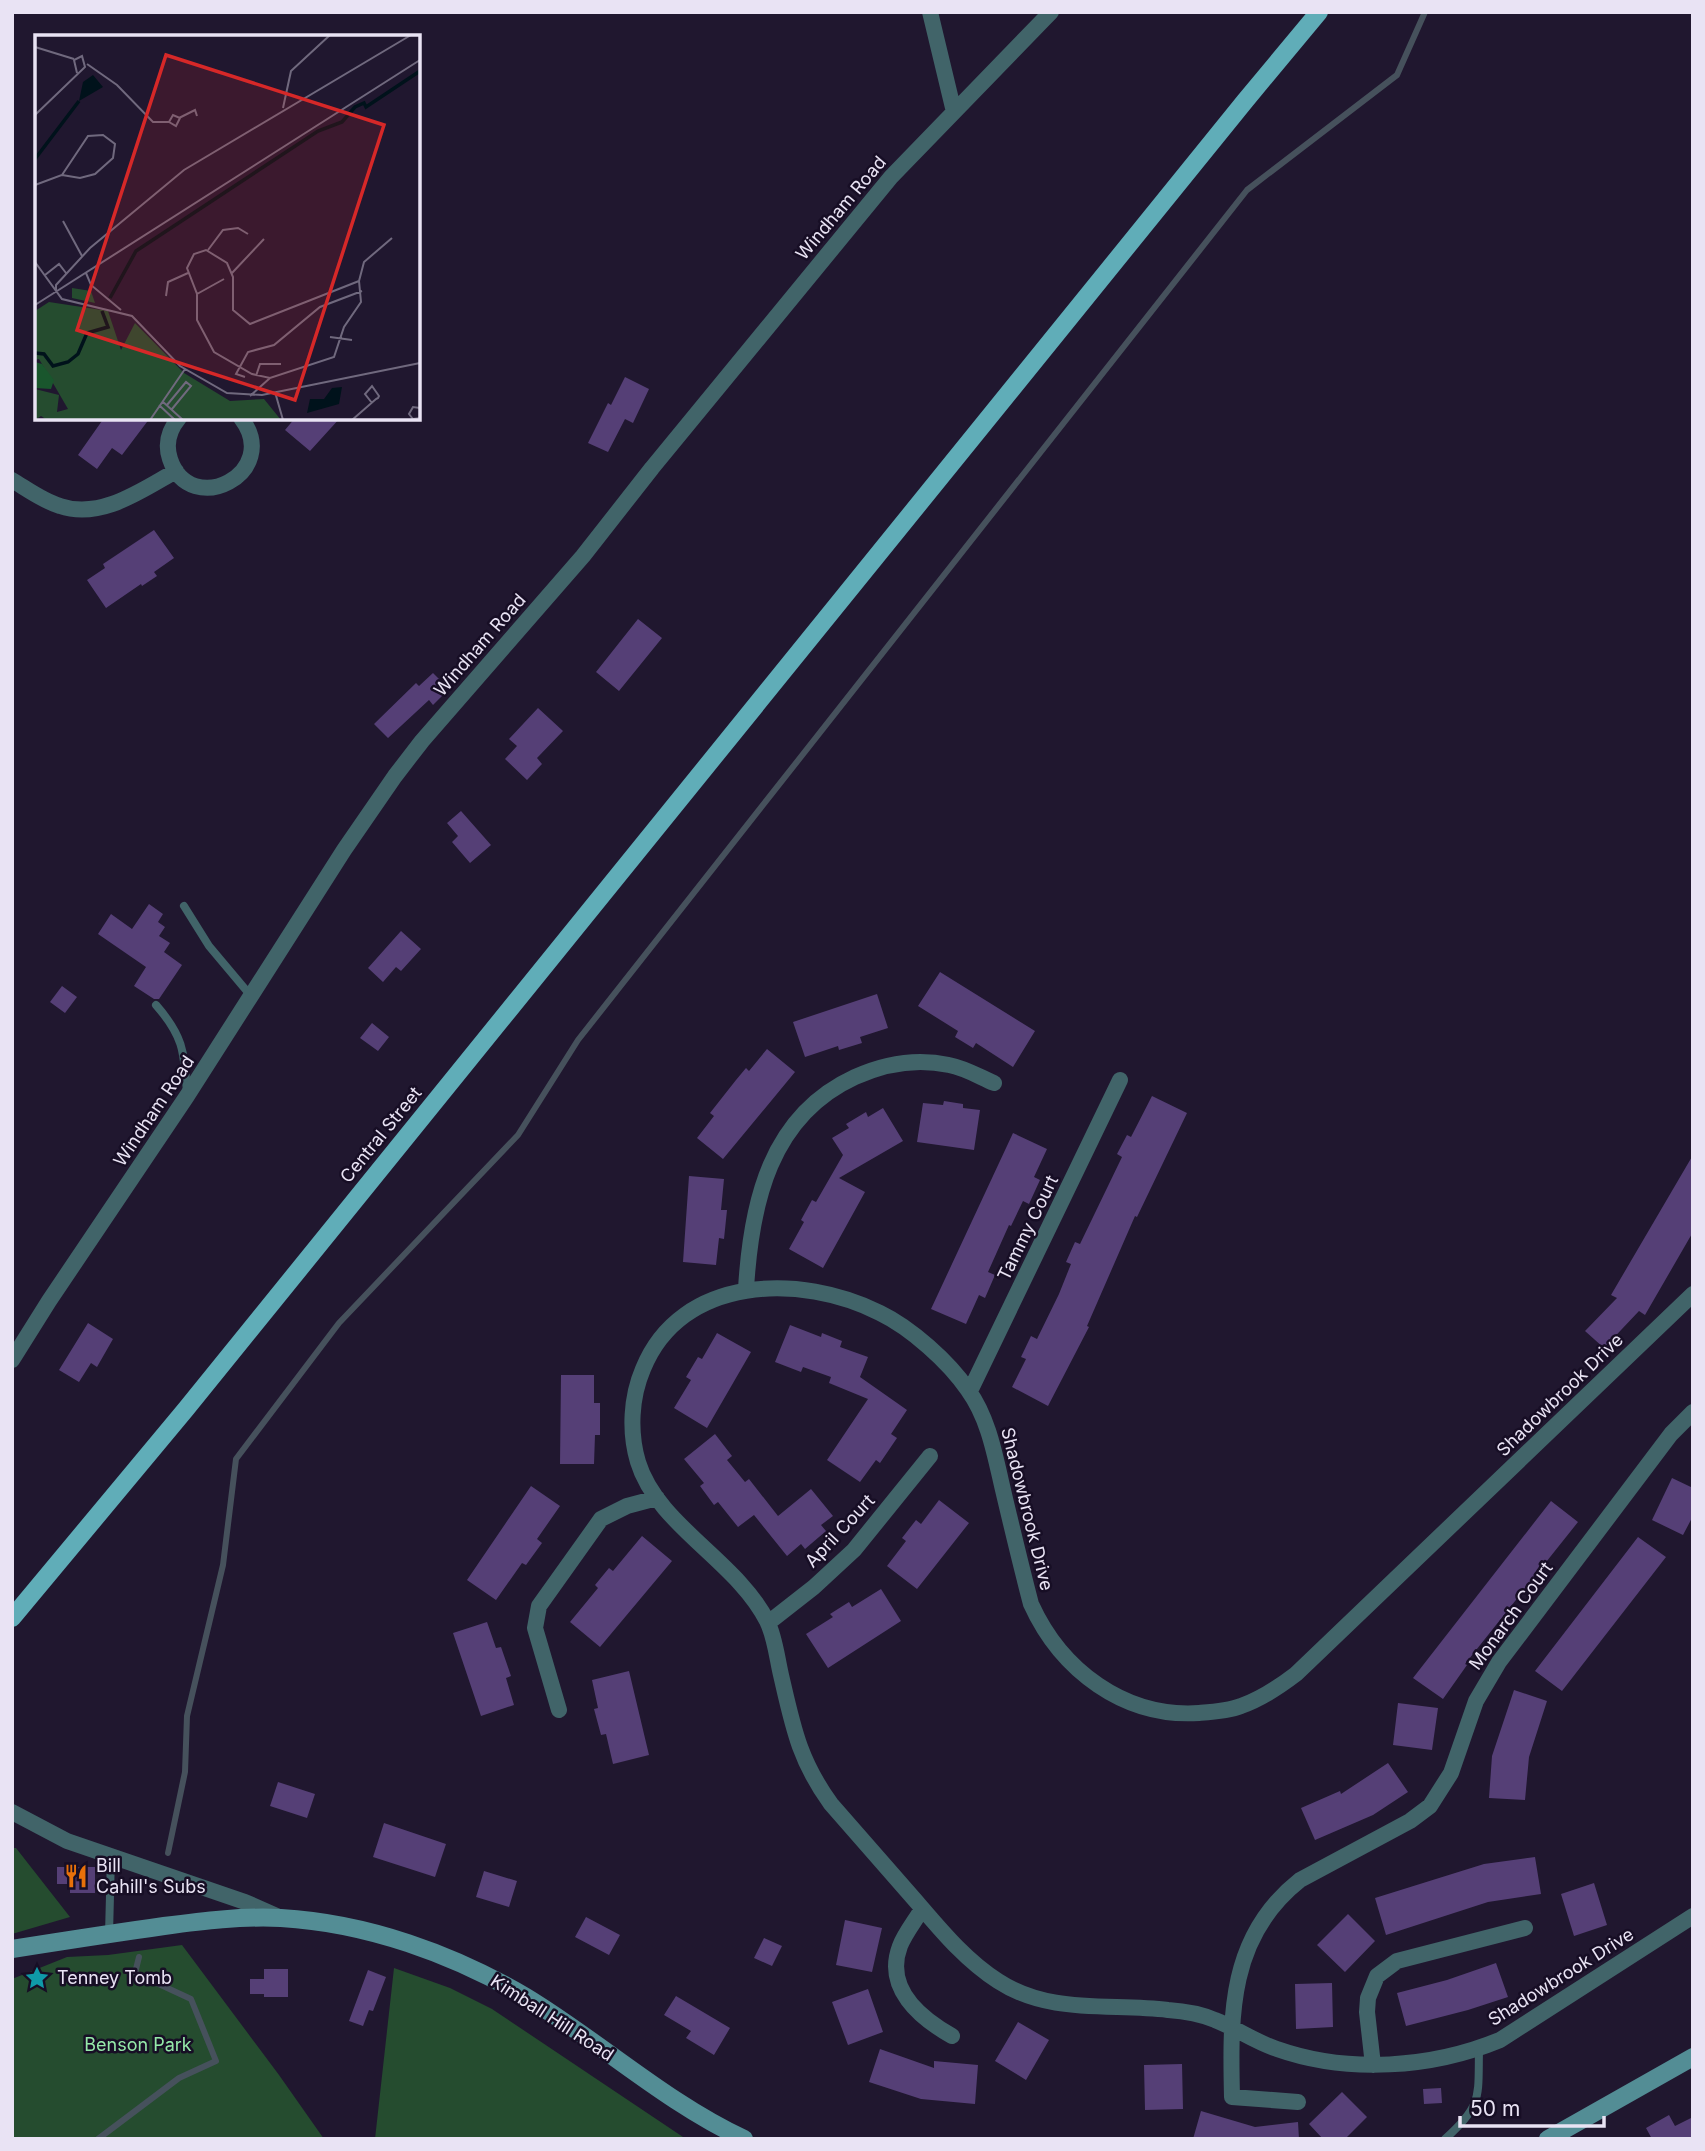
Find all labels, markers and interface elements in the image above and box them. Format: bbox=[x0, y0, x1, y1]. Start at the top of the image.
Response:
inset map bbox=[35, 35, 420, 420]
street label: Windham Road bbox=[791, 152, 890, 264]
street label: Windham Road bbox=[429, 589, 530, 700]
street label: Windham Road bbox=[109, 1051, 198, 1170]
street label: Central Street bbox=[336, 1082, 426, 1187]
street label: Tammy Court bbox=[993, 1172, 1062, 1284]
street label: Shadowbrook Drive bbox=[1492, 1329, 1627, 1460]
street label: Shadowbrook Drive bbox=[997, 1425, 1058, 1593]
street label: April Court bbox=[801, 1490, 879, 1571]
street label: Monarch Court bbox=[1465, 1558, 1557, 1674]
place label: Bill Cahill's Subs bbox=[96, 1855, 206, 1897]
restaurant icon: Bill Cahill's Subs bbox=[62, 1862, 90, 1890]
street label: Shadowbrook Drive bbox=[1484, 1923, 1637, 2030]
place icon: Tenney Tomb bbox=[23, 1964, 51, 1992]
place label: Tenney Tomb bbox=[57, 1967, 172, 1988]
street label: Kimball Hill Road bbox=[487, 1970, 618, 2065]
park label: Benson Park bbox=[84, 2034, 192, 2055]
scale bar bbox=[1460, 2084, 1604, 2128]
text: 50 m bbox=[1470, 2096, 1520, 2121]

